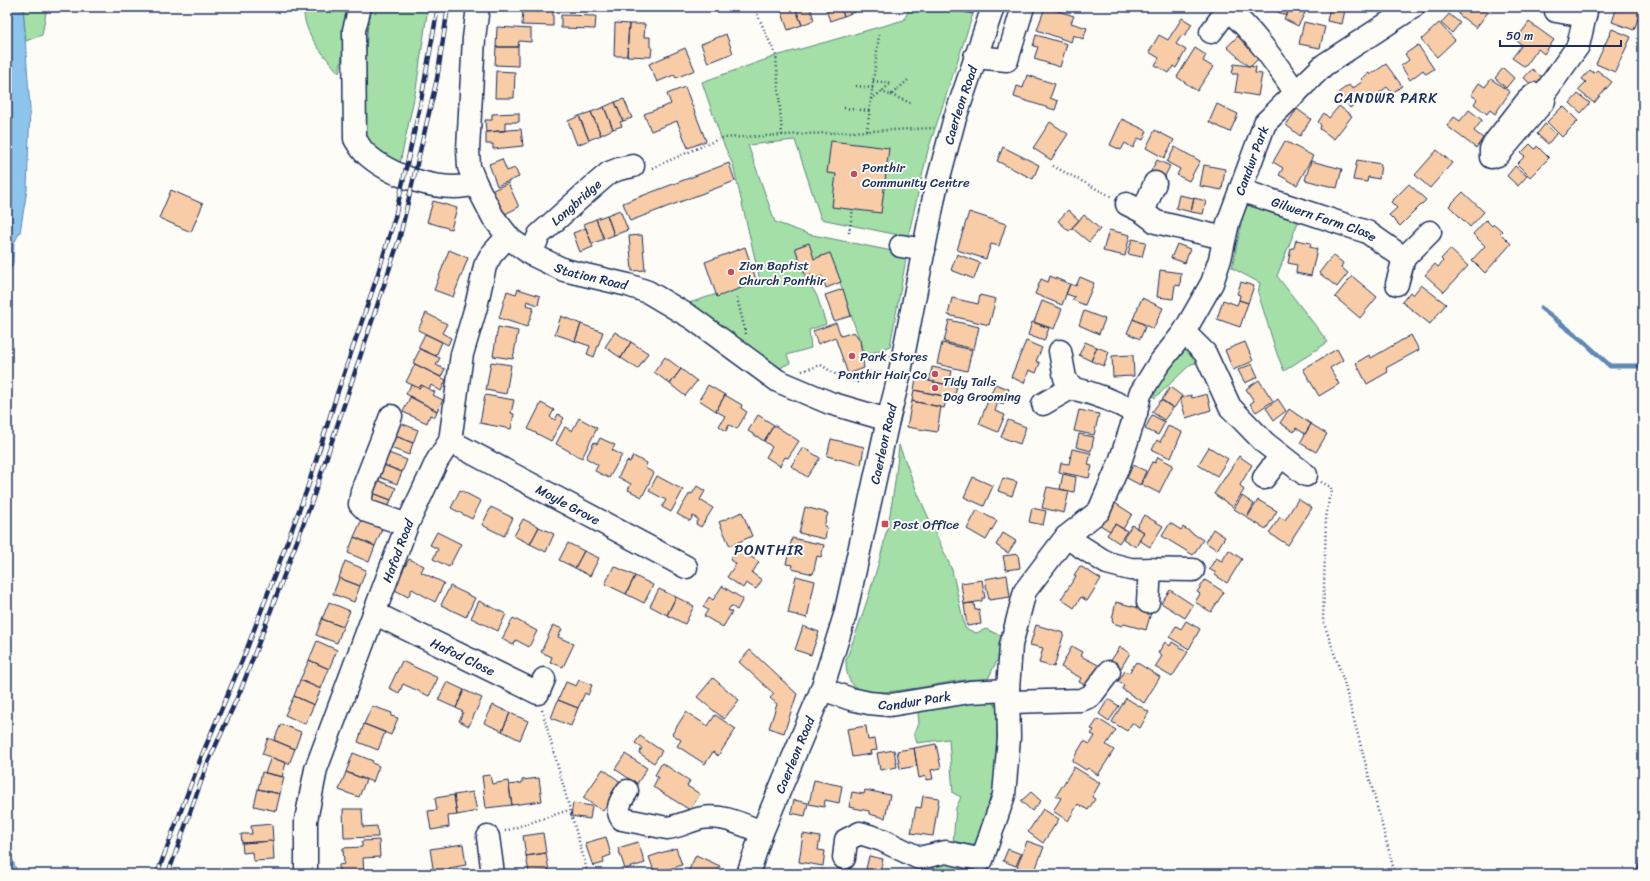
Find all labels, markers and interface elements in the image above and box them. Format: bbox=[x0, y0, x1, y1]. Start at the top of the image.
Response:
scale bar bbox=[1500, 22, 1621, 48]
text: 50 m bbox=[1506, 25, 1533, 47]
street label: Caerleon Road bbox=[937, 61, 984, 147]
district label: CANDWR PARK bbox=[1334, 86, 1438, 111]
street label: Candwr Park bbox=[1228, 122, 1275, 198]
place label: Ponthir Community Centre bbox=[862, 156, 970, 194]
marker: Ponthir Community Centre bbox=[849, 169, 859, 179]
street label: Longbridge bbox=[545, 173, 606, 231]
street label: Gilwern Farm Close bbox=[1269, 190, 1382, 248]
place label: Zion Baptist Church Ponthir bbox=[739, 254, 826, 292]
street label: Station Road bbox=[550, 256, 631, 296]
marker: Zion Baptist Church Ponthir bbox=[726, 267, 736, 277]
place label: Park Stores bbox=[860, 345, 928, 368]
marker: Park Stores bbox=[847, 351, 857, 361]
place label: Ponthir Hair Co bbox=[838, 363, 927, 386]
marker: Ponthir Hair Co bbox=[930, 369, 940, 379]
place label: Tidy Tails Dog Grooming bbox=[943, 370, 1021, 408]
marker: Tidy Tails Dog Grooming bbox=[930, 383, 940, 393]
street label: Caerleon Road bbox=[863, 400, 903, 486]
street label: Moyle Grove bbox=[532, 477, 605, 531]
place label: Post Office bbox=[893, 513, 960, 536]
street label: Hafod Road bbox=[375, 514, 420, 586]
marker: Post Office bbox=[880, 519, 890, 529]
district label: PONTHIR bbox=[734, 537, 804, 563]
street label: Hafod Close bbox=[427, 631, 499, 682]
street label: Candwr Park bbox=[877, 684, 952, 717]
street label: Caerleon Road bbox=[768, 712, 821, 797]

